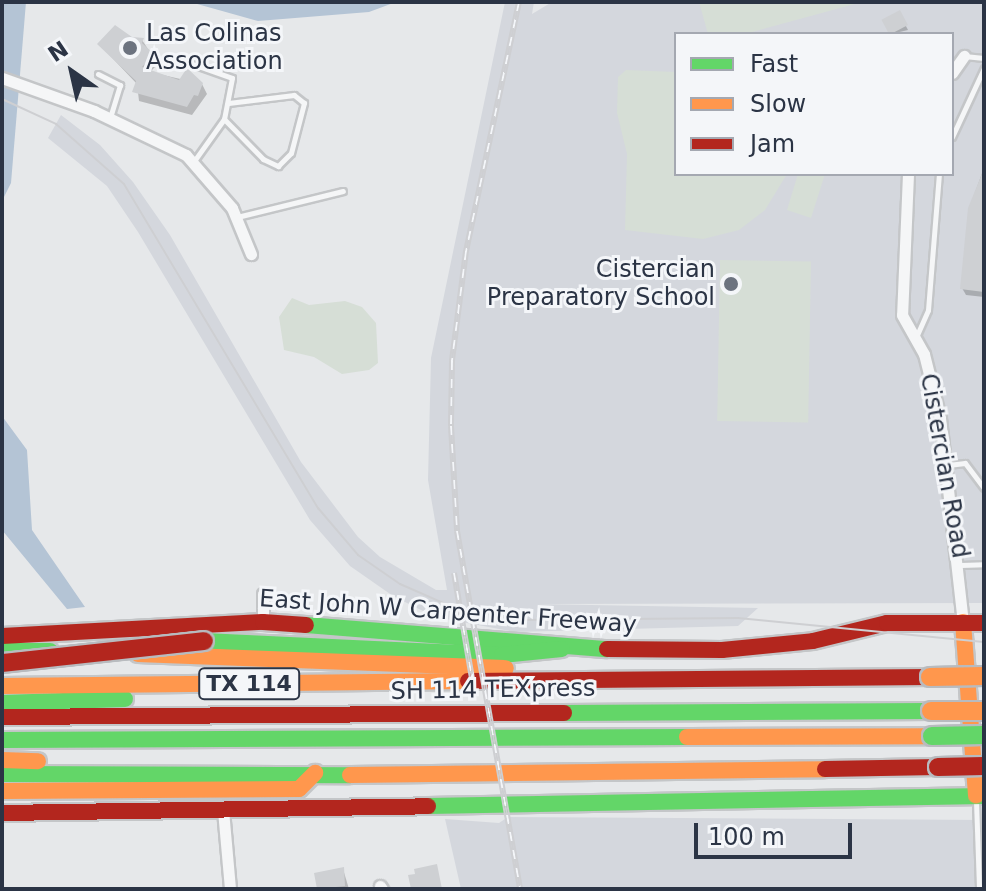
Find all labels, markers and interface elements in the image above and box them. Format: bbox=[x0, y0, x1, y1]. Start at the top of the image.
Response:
place label: Las Colinas Association bbox=[146, 20, 283, 76]
north arrow bbox=[32, 32, 112, 112]
legend bbox=[674, 32, 954, 176]
text: N bbox=[44, 36, 73, 67]
marker: Las Colinas Association bbox=[121, 39, 139, 57]
text: Fast bbox=[750, 50, 798, 78]
text: Slow bbox=[750, 90, 806, 118]
text: Jam bbox=[750, 130, 795, 158]
place label: Cistercian Preparatory School bbox=[487, 256, 715, 312]
marker: Cistercian Preparatory School bbox=[722, 275, 740, 293]
street label: Cistercian Road bbox=[914, 371, 974, 561]
street label: East John W Carpenter Freeway bbox=[258, 584, 638, 640]
road number: TX 114 bbox=[197, 666, 301, 702]
street label: SH 114 TEXpress bbox=[390, 674, 596, 706]
scale bar bbox=[698, 807, 856, 857]
text: 100 m bbox=[708, 823, 785, 851]

